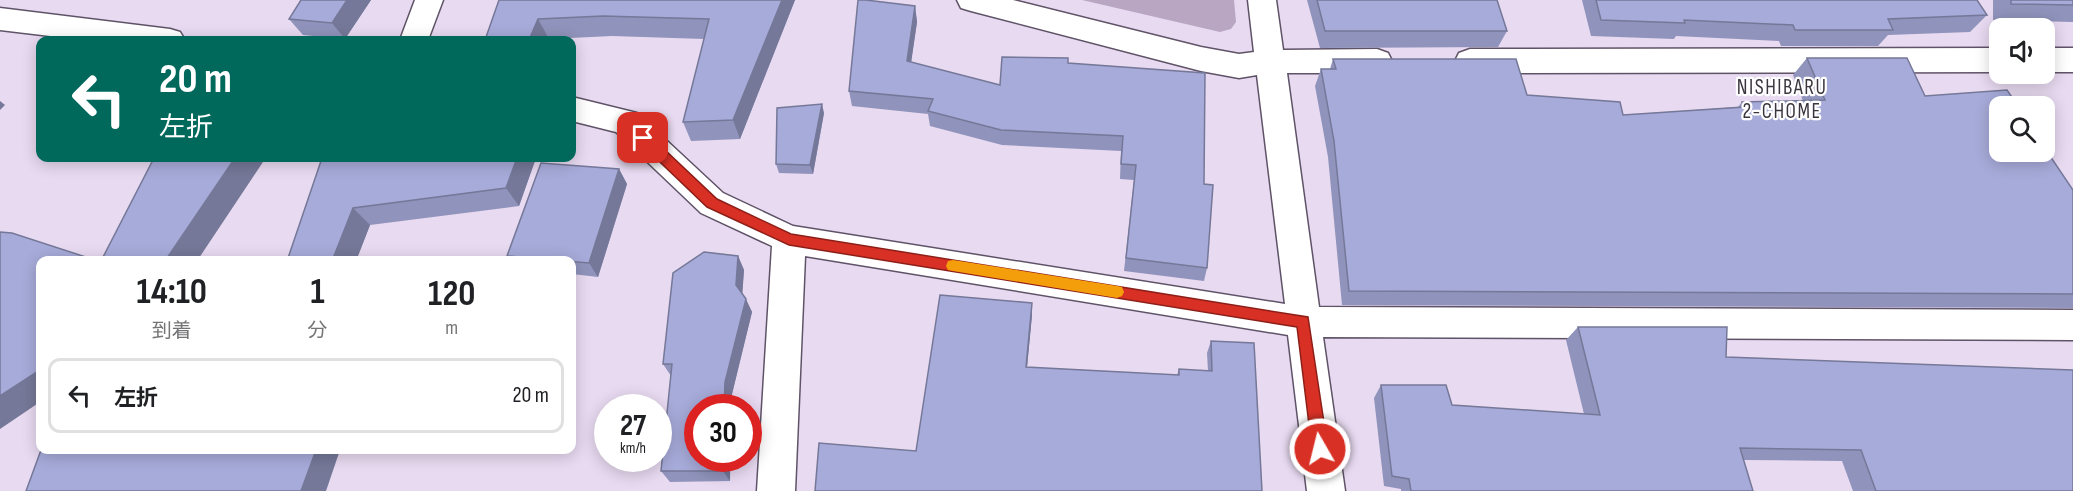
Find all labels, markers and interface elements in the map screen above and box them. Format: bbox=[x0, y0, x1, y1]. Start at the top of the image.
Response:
map controls bbox=[1989, 18, 2055, 162]
button: sound bbox=[1989, 18, 2055, 84]
text: 20 m bbox=[159, 54, 232, 105]
icon: left bbox=[60, 60, 138, 138]
district label: NISHIBARU 2-CHOME bbox=[1737, 75, 1827, 124]
button: search bbox=[1989, 96, 2055, 162]
text: 左折 bbox=[159, 112, 213, 144]
pin bbox=[617, 112, 668, 163]
icon: arrive bbox=[626, 121, 659, 154]
text: 14:10 bbox=[137, 271, 207, 314]
text: 1 bbox=[310, 271, 325, 314]
text: 120 bbox=[428, 273, 475, 316]
text: m bbox=[445, 316, 458, 340]
text: 到着 bbox=[152, 319, 192, 343]
text: 分 bbox=[308, 319, 328, 343]
icon: left bbox=[63, 379, 96, 412]
text: 20 m bbox=[513, 382, 549, 409]
text: 左折 bbox=[114, 385, 158, 412]
speed limit sign: 30 bbox=[684, 394, 762, 472]
text: 27 bbox=[620, 408, 646, 444]
position arrow bbox=[1288, 417, 1352, 481]
text: km/h bbox=[620, 439, 646, 458]

